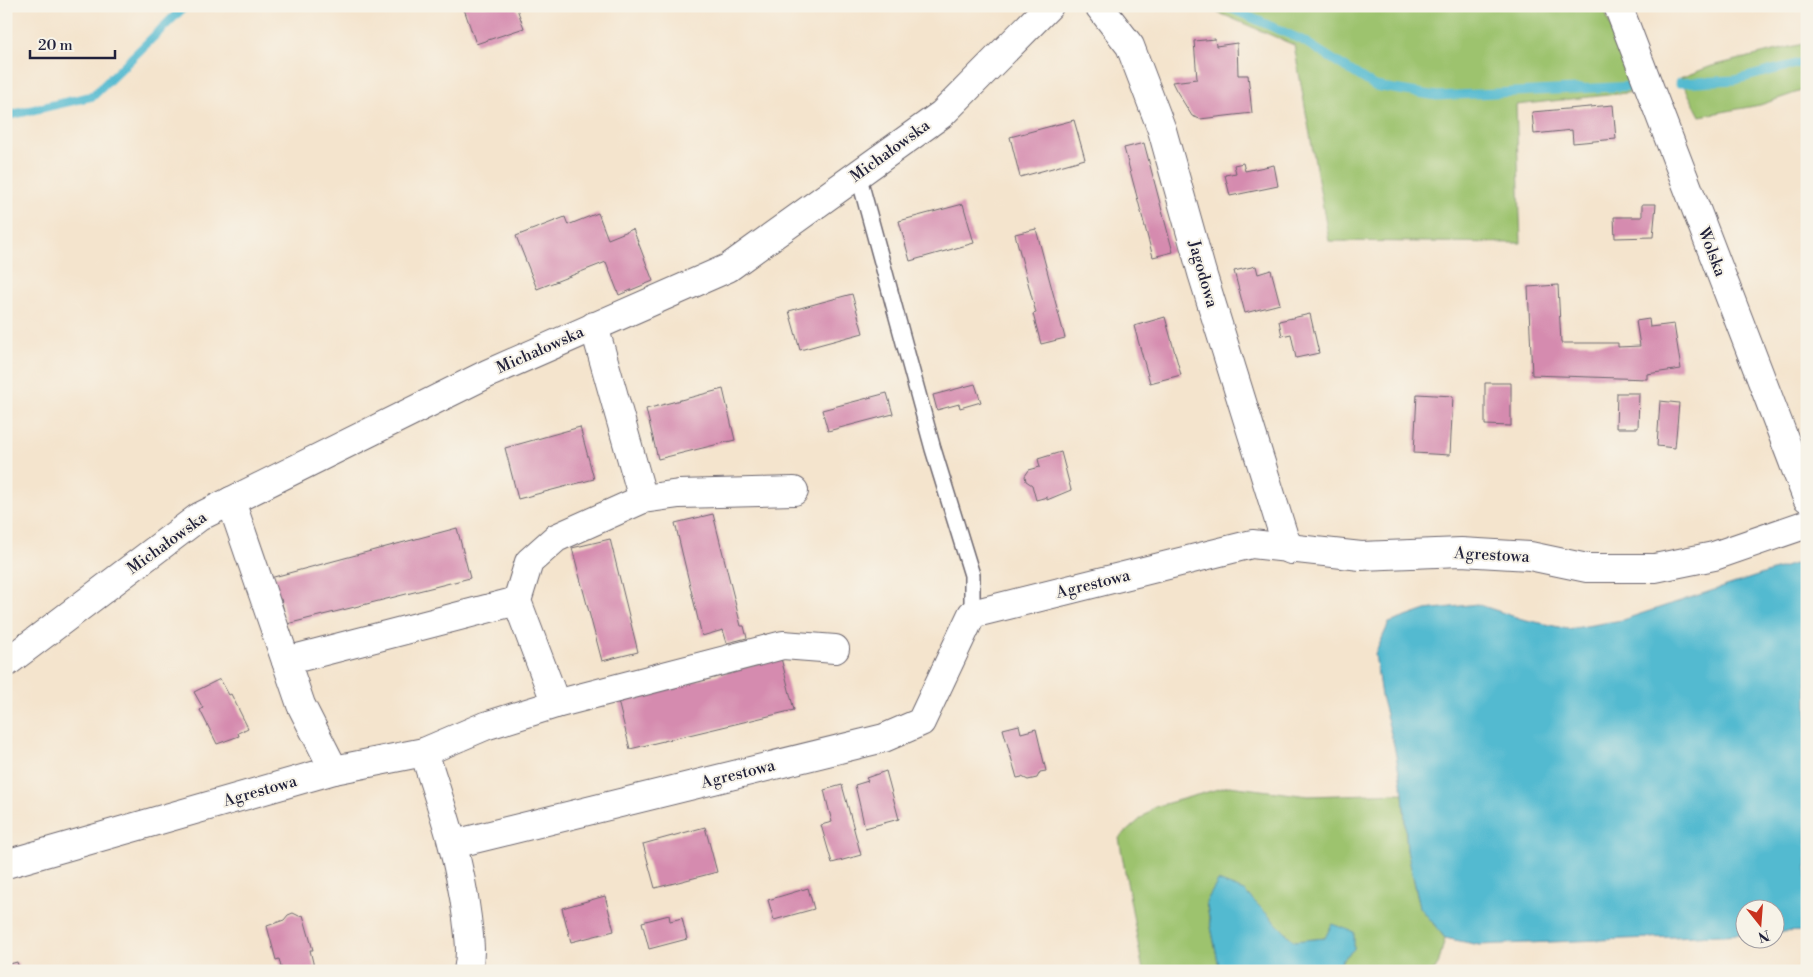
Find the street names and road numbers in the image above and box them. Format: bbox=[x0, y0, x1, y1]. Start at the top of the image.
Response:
street label: Michałowska bbox=[846, 115, 935, 187]
street label: Wolska bbox=[1693, 224, 1731, 280]
street label: Jagodowa bbox=[1184, 237, 1222, 311]
street label: Michałowska bbox=[493, 321, 588, 378]
street label: Michałowska bbox=[123, 507, 212, 579]
street label: Agrestowa bbox=[1453, 543, 1531, 567]
street label: Agrestowa bbox=[1053, 565, 1133, 603]
street label: Agrestowa bbox=[698, 755, 778, 793]
street label: Agrestowa bbox=[220, 771, 300, 811]

